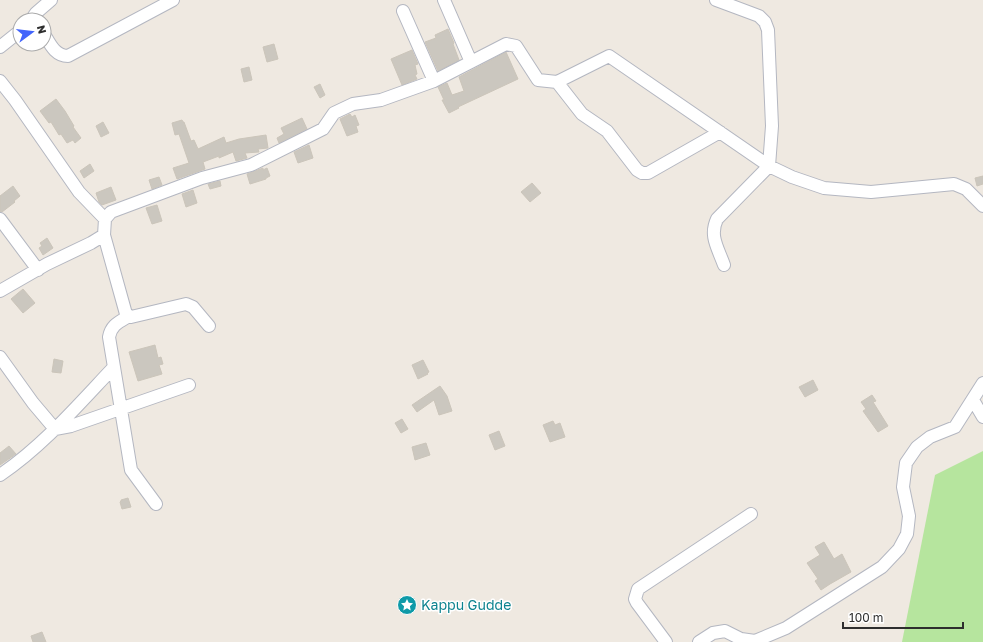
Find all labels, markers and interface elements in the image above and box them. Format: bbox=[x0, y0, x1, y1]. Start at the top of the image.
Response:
north arrow bbox=[12, 12, 52, 52]
text: N bbox=[35, 24, 50, 35]
place icon: Kappu Gudde bbox=[396, 594, 418, 616]
place label: Kappu Gudde bbox=[421, 596, 511, 613]
scale bar bbox=[843, 604, 963, 630]
text: 100 m bbox=[849, 610, 883, 625]

